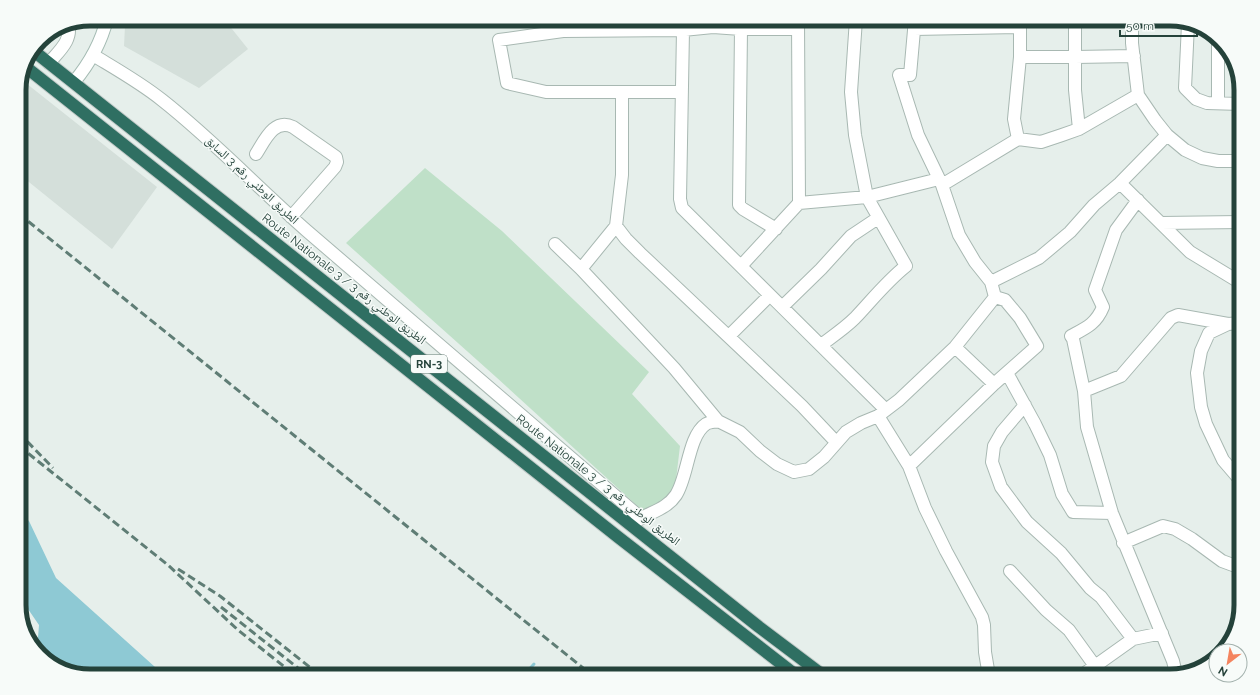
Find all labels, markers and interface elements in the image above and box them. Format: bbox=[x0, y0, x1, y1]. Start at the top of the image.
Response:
scale bar bbox=[1120, 12, 1197, 38]
text: 50 m bbox=[1126, 19, 1154, 33]
street label: الطريق الوطني رقم 3 السابق bbox=[200, 133, 302, 229]
street label: Route Nationale 3 / الطريق الوطني رقم 3 bbox=[257, 211, 429, 350]
road number: RN-3 bbox=[411, 355, 447, 373]
street label: Route Nationale 3 / الطريق الوطني رقم 3 bbox=[511, 412, 683, 551]
north arrow bbox=[1208, 643, 1248, 683]
text: N bbox=[1216, 663, 1230, 679]

